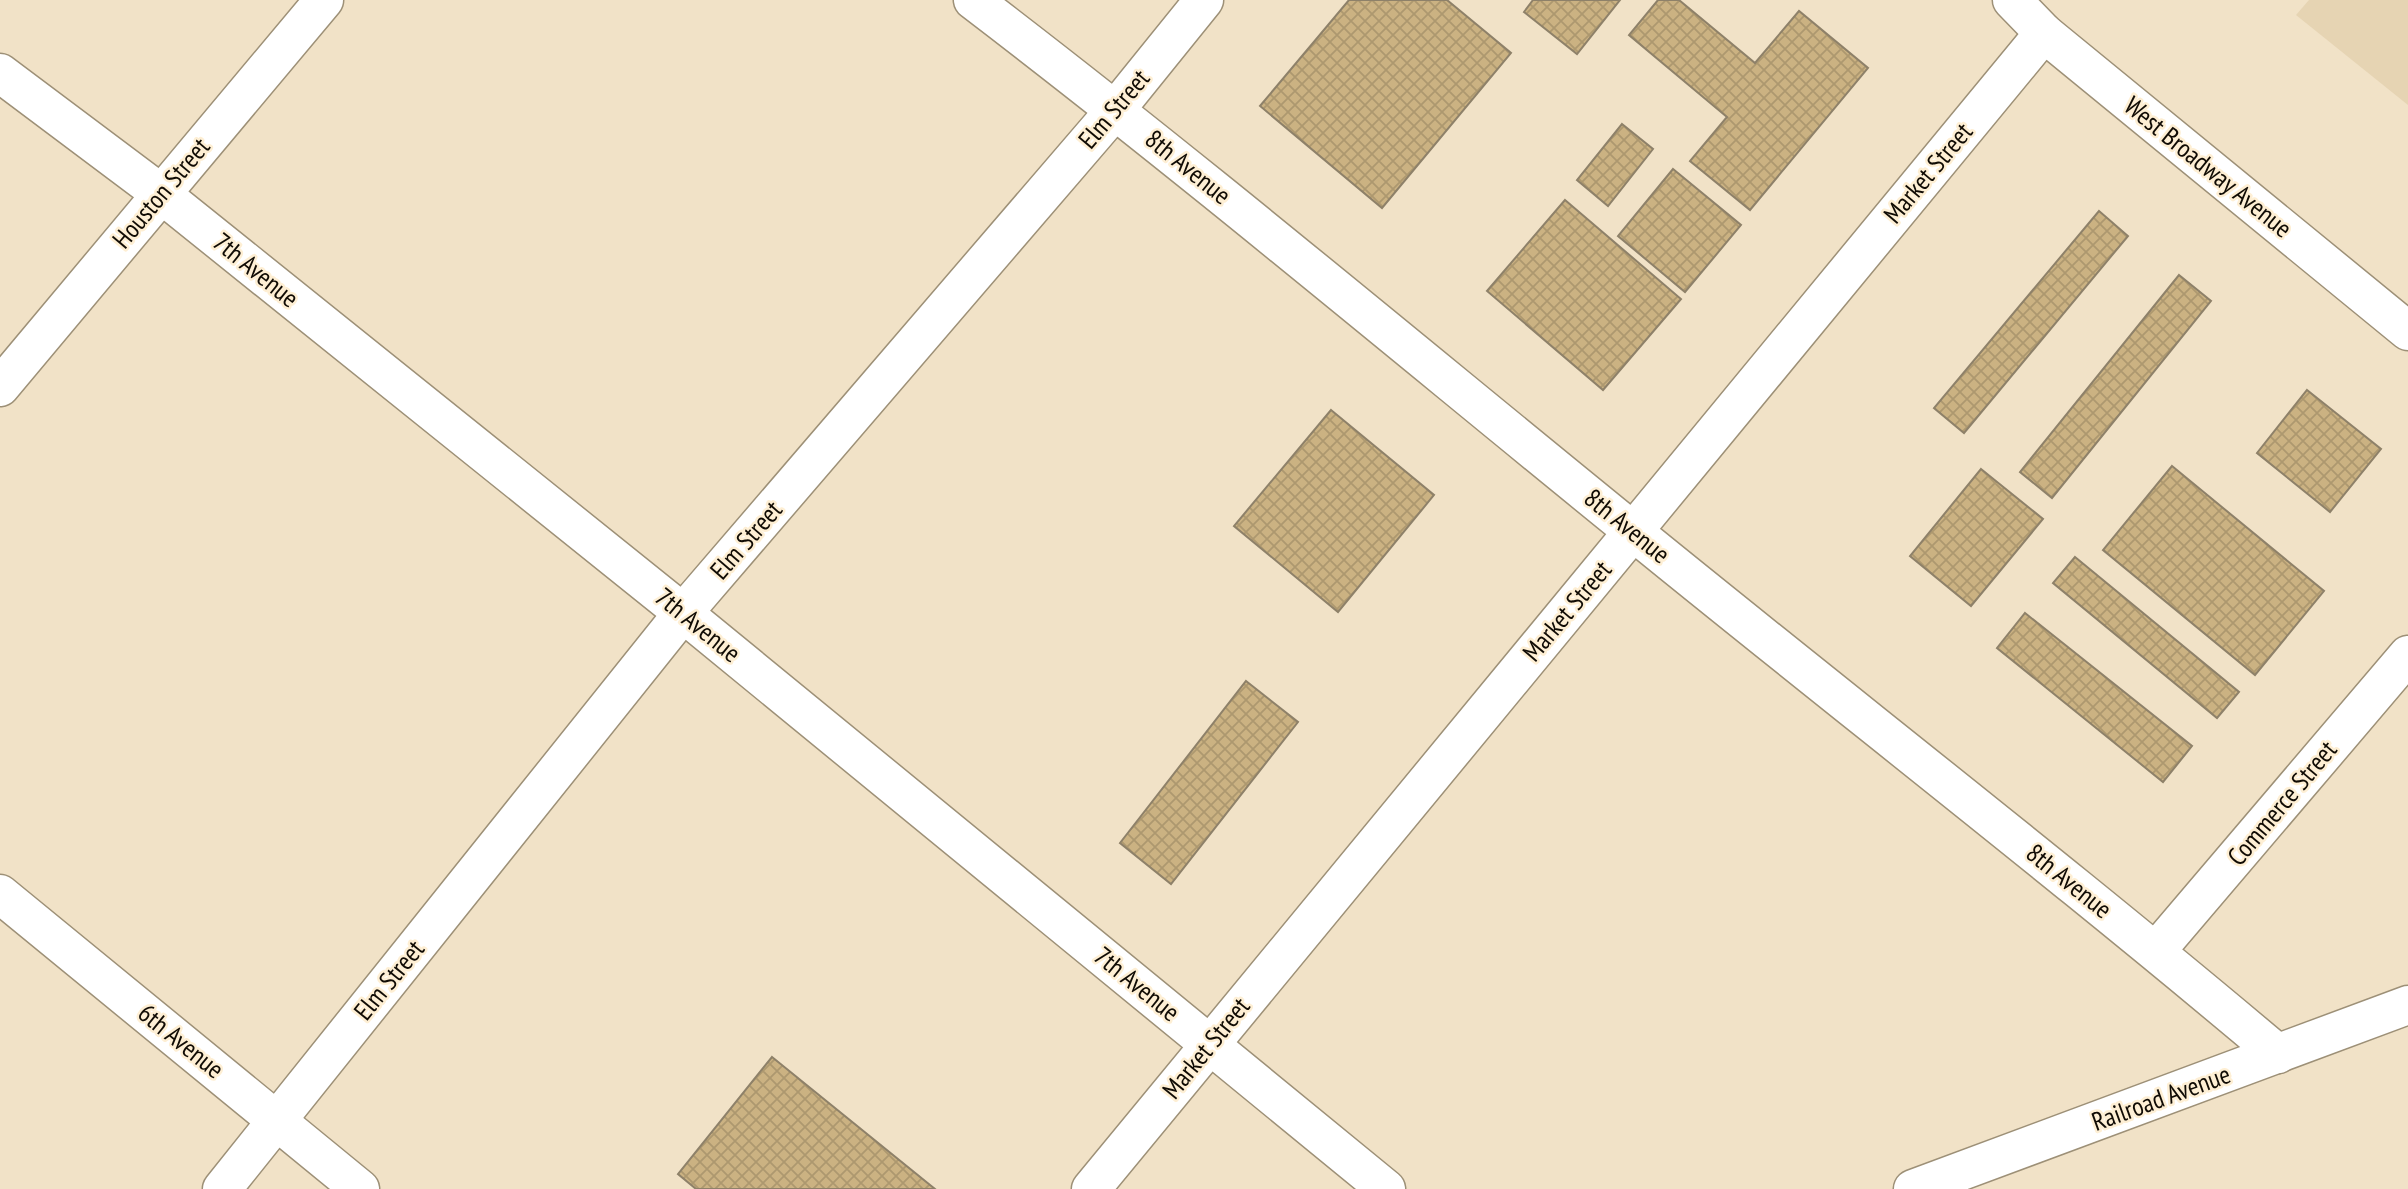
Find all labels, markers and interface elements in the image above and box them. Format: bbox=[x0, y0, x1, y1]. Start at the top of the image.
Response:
street label: Elm Street bbox=[1071, 62, 1156, 155]
street label: West Broadway Avenue bbox=[2118, 89, 2299, 244]
street label: Market Street bbox=[1876, 116, 1979, 230]
street label: 8th Avenue bbox=[1139, 122, 1238, 211]
street label: Houston Street bbox=[105, 131, 216, 255]
street label: 7th Avenue bbox=[207, 225, 306, 314]
street label: 8th Avenue bbox=[1578, 481, 1677, 570]
street label: Elm Street bbox=[703, 494, 789, 586]
street label: Market Street bbox=[1515, 554, 1618, 668]
street label: 7th Avenue bbox=[649, 580, 748, 669]
street label: Commerce Street bbox=[2220, 733, 2343, 872]
street label: 8th Avenue bbox=[2020, 836, 2119, 925]
street label: Elm Street bbox=[346, 933, 431, 1026]
street label: 7th Avenue bbox=[1088, 939, 1187, 1028]
street label: Market Street bbox=[1155, 990, 1257, 1105]
street label: 6th Avenue bbox=[132, 996, 231, 1085]
street label: Railroad Avenue bbox=[2087, 1057, 2235, 1138]

